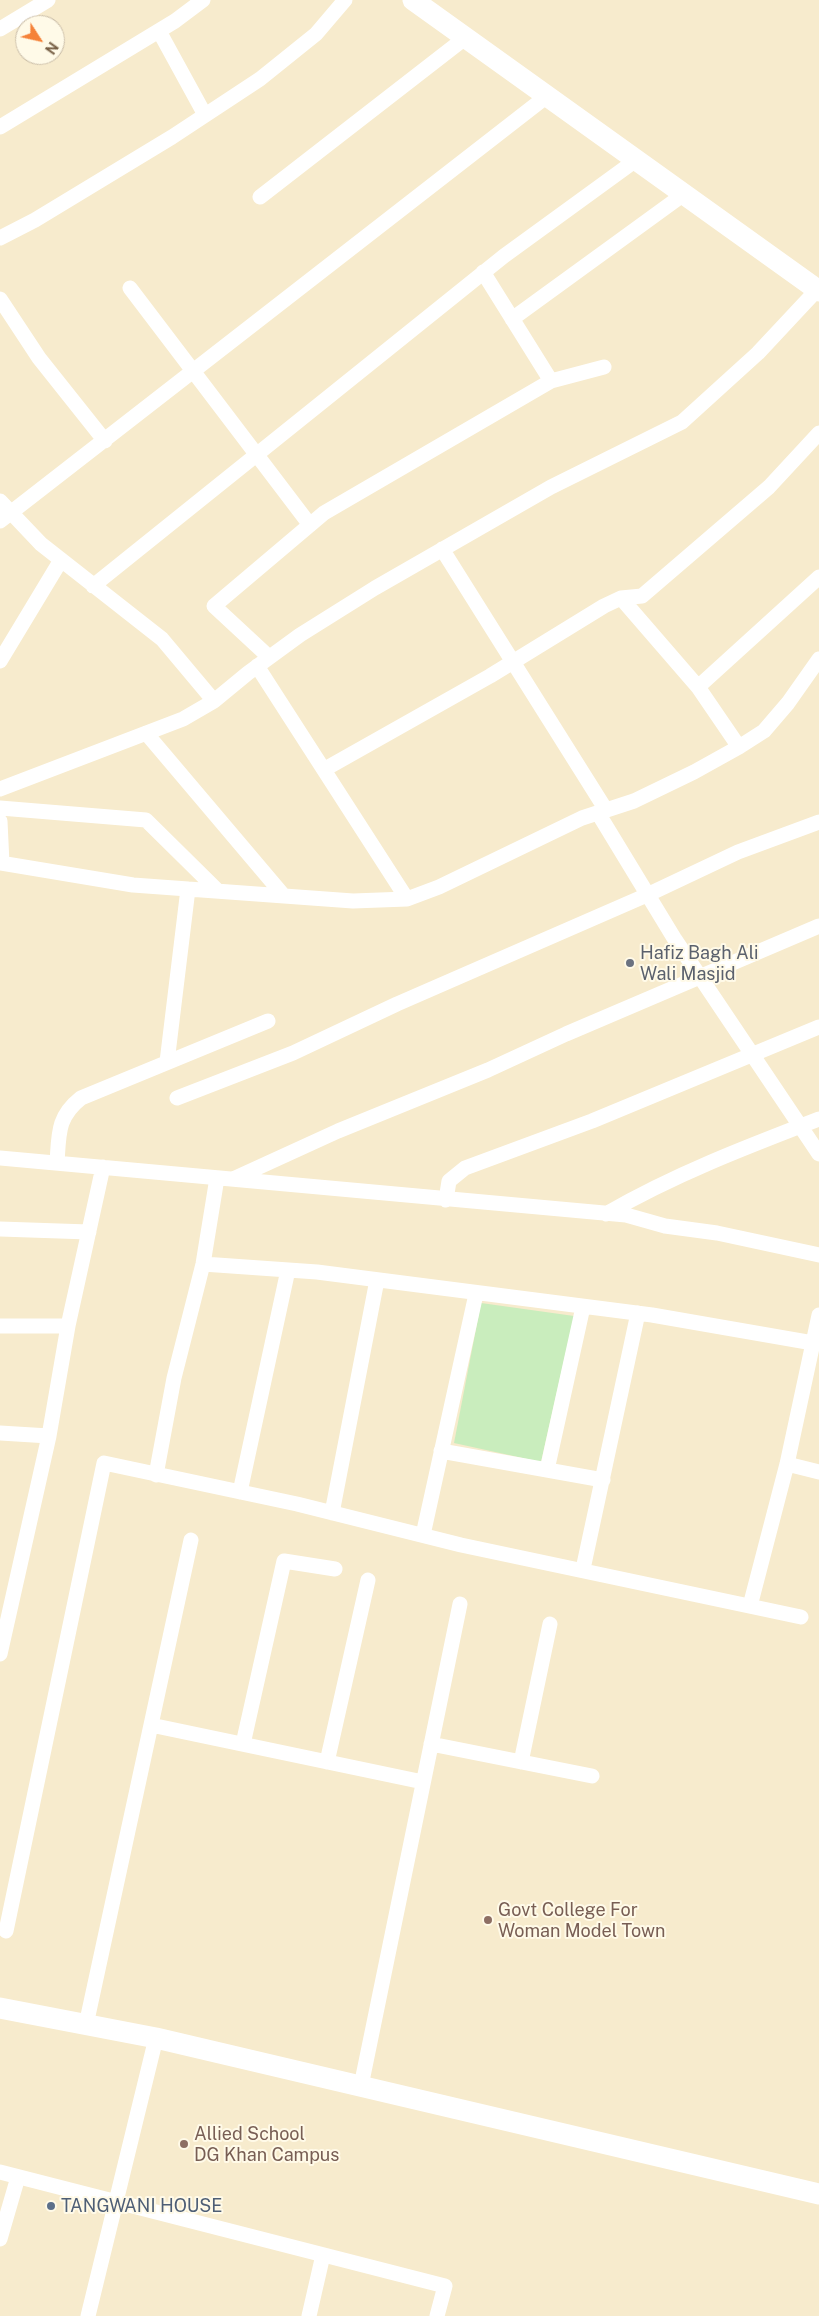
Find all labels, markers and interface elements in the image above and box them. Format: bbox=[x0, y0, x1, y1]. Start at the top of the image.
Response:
north arrow bbox=[15, 15, 65, 65]
text: N bbox=[42, 39, 61, 57]
place label: Hafiz Bagh Ali Wali Masjid bbox=[640, 942, 758, 984]
marker: Hafiz Bagh Ali Wali Masjid bbox=[624, 957, 636, 969]
place label: Govt College For Woman Model Town bbox=[498, 1899, 665, 1942]
marker: Govt College For Woman Model Town bbox=[482, 1914, 494, 1926]
place label: Allied School DG Khan Campus bbox=[194, 2123, 339, 2166]
marker: Allied School DG Khan Campus bbox=[178, 2138, 190, 2150]
place label: TANGWANI HOUSE bbox=[61, 2195, 222, 2217]
marker: TANGWANI HOUSE bbox=[45, 2200, 57, 2212]

